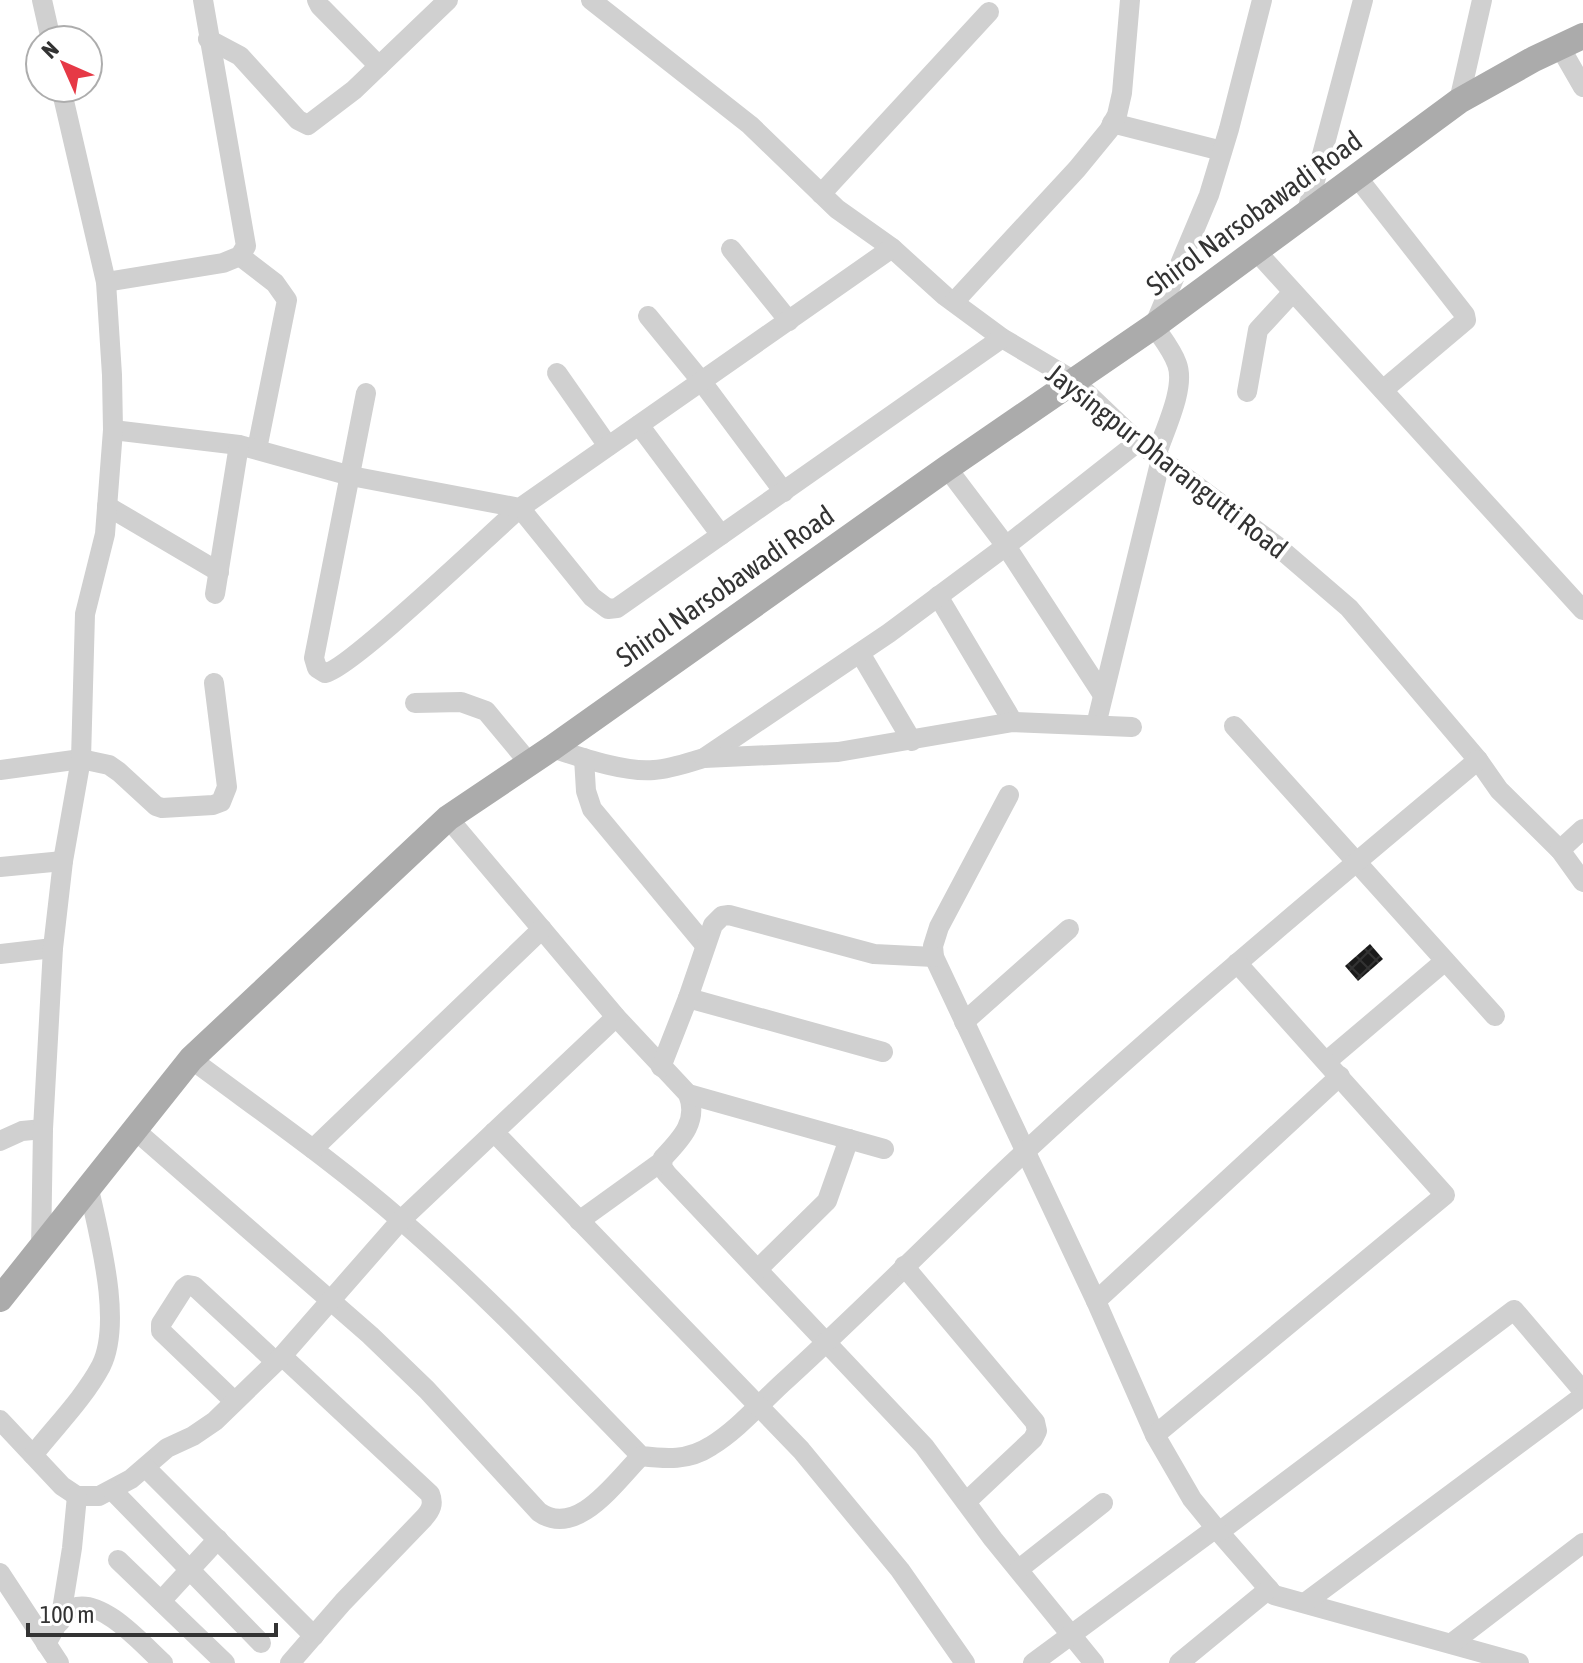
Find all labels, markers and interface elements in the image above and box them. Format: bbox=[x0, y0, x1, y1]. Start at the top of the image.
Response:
north arrow bbox=[24, 24, 104, 104]
text: N bbox=[36, 36, 64, 64]
street label: Shirol Narsobawadi Road bbox=[1140, 124, 1368, 302]
street label: Jaysingpur Dharangutti Road bbox=[1040, 357, 1294, 565]
street label: Shirol Narsobawadi Road bbox=[610, 499, 840, 673]
scale bar bbox=[28, 1587, 276, 1637]
text: 100 m bbox=[40, 1601, 94, 1628]

